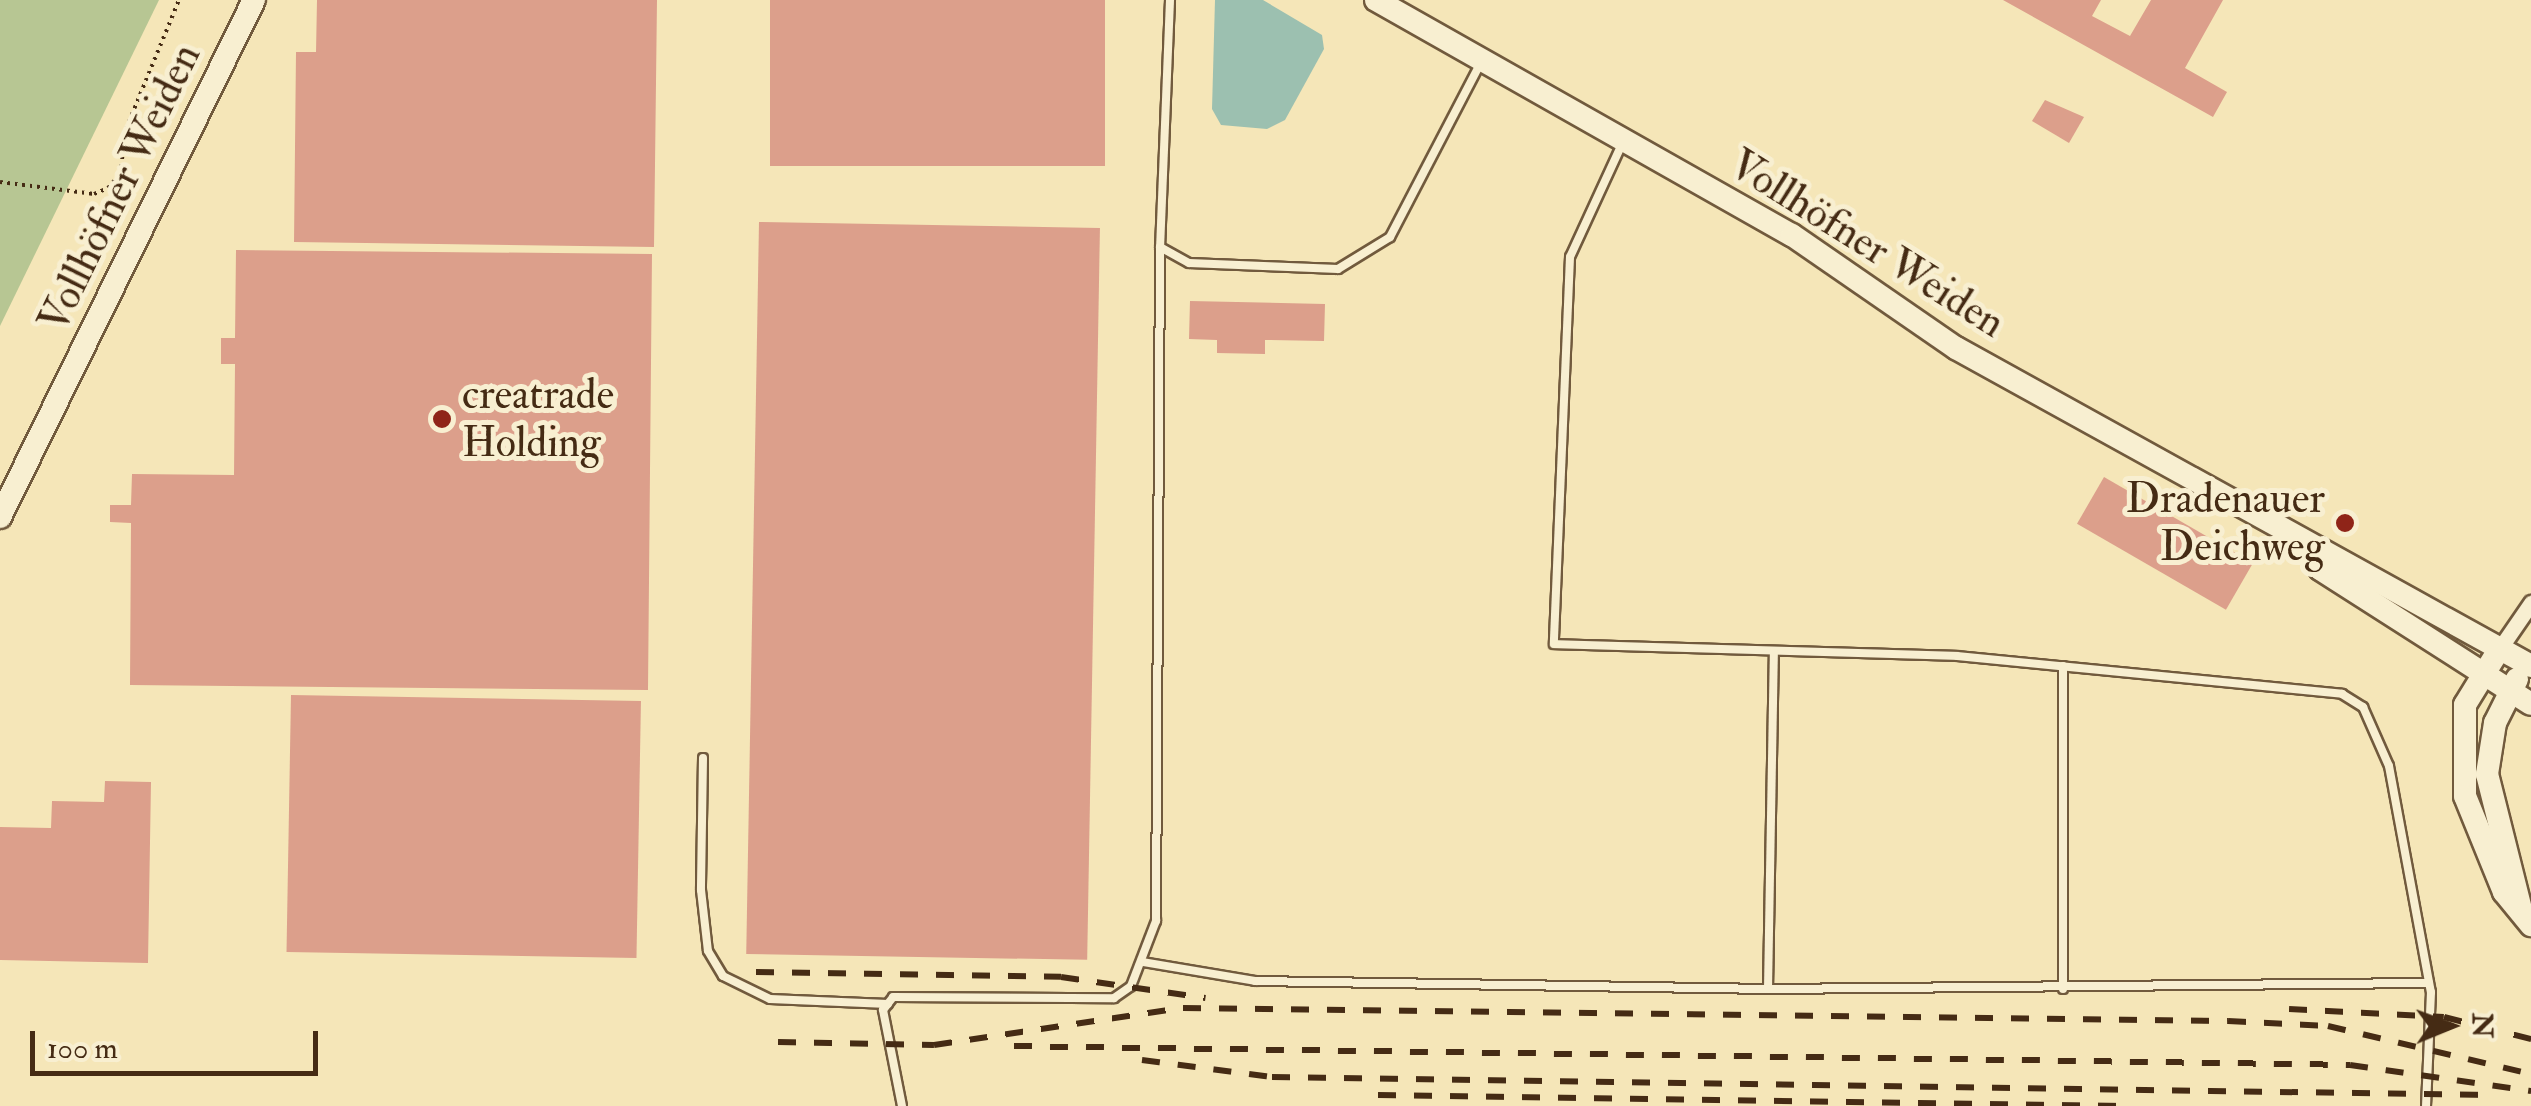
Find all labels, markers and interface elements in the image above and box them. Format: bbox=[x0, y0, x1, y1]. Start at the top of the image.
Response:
street label: Vollhöfner Weiden bbox=[28, 36, 212, 340]
street label: Vollhöfner Weiden bbox=[1720, 139, 2014, 349]
place label: creatrade Holding bbox=[462, 370, 614, 468]
marker: creatrade Holding bbox=[431, 408, 453, 430]
place label: Dradenauer Deichweg bbox=[2126, 474, 2325, 572]
marker: Dradenauer Deichweg bbox=[2334, 512, 2356, 534]
north arrow bbox=[2401, 976, 2501, 1076]
scale bar bbox=[35, 1011, 322, 1073]
text: N bbox=[2464, 1013, 2499, 1038]
text: 100 m bbox=[47, 1030, 118, 1067]

